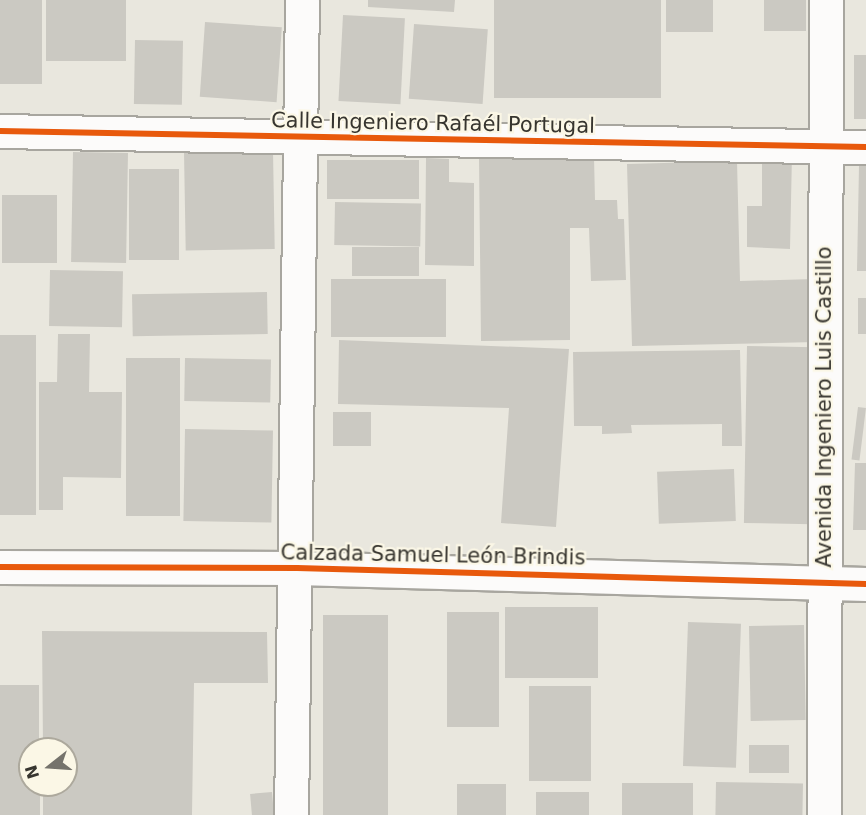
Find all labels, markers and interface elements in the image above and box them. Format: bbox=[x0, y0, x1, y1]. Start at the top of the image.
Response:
street label: Calle Ingeniero Rafaél Portugal bbox=[271, 108, 595, 138]
street label: Avenida Ingeniero Luis Castillo bbox=[811, 246, 837, 568]
street label: Calzada Samuel León Brindis bbox=[280, 540, 586, 570]
north arrow bbox=[18, 737, 78, 797]
text: N bbox=[21, 763, 43, 781]

